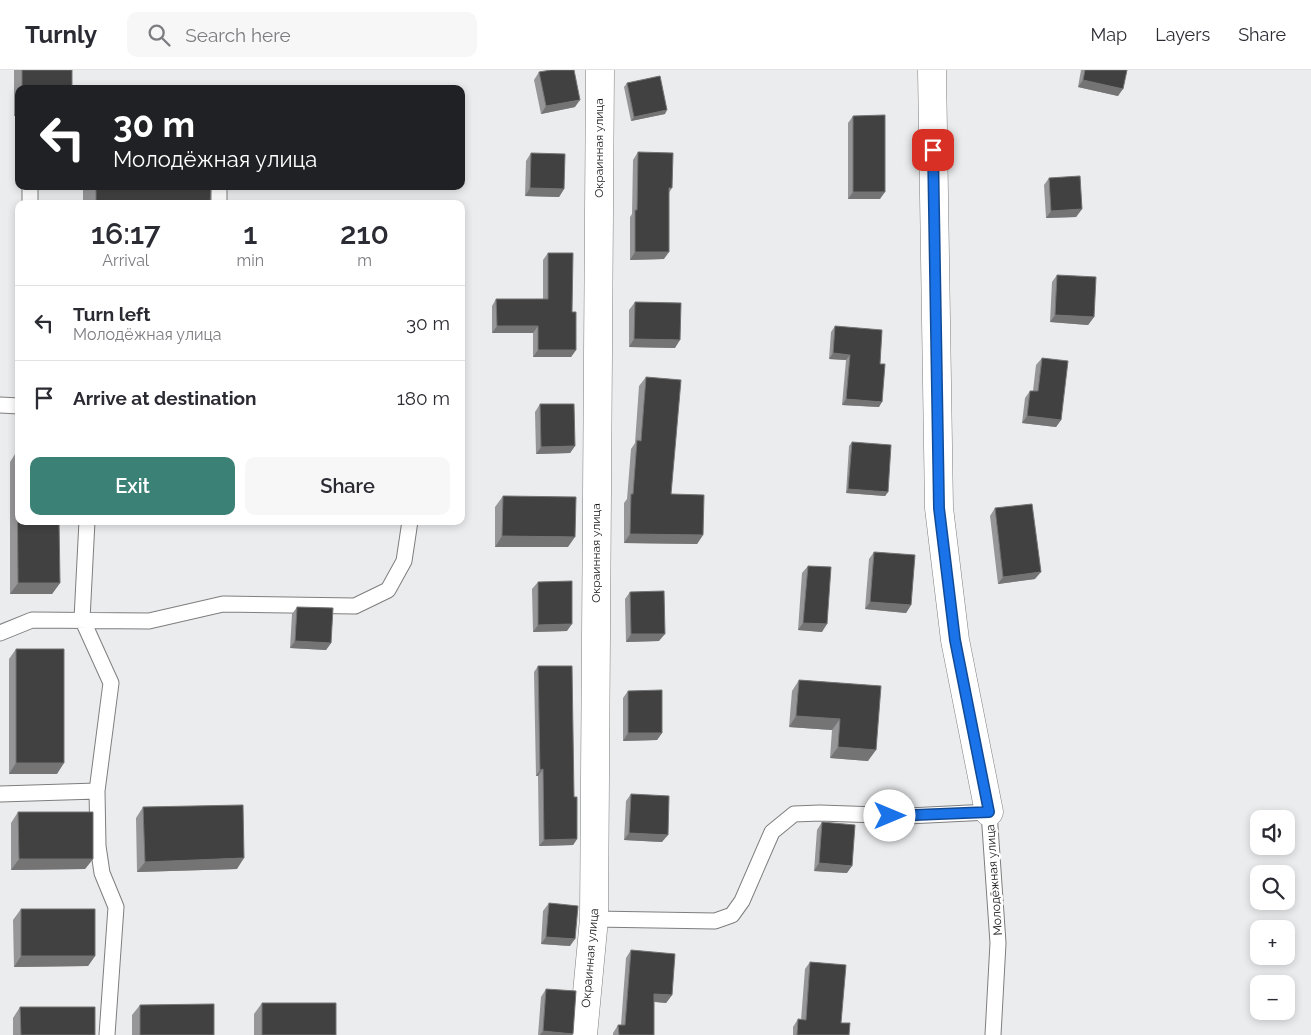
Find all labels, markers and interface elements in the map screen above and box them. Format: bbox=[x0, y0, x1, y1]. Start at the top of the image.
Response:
search box bbox=[127, 12, 477, 57]
text: Turnly bbox=[25, 20, 97, 49]
icon: search bbox=[145, 21, 173, 49]
text: Search here bbox=[185, 24, 291, 46]
text: Map bbox=[1091, 24, 1127, 45]
text: Layers bbox=[1155, 24, 1210, 45]
text: Share bbox=[1238, 24, 1286, 45]
street label: Окраинная улица bbox=[592, 98, 606, 198]
text: 30 m bbox=[113, 104, 195, 145]
icon: left bbox=[30, 105, 95, 170]
pin bbox=[912, 129, 954, 171]
icon: arrive bbox=[919, 136, 947, 164]
text: Молодёжная улица bbox=[113, 146, 317, 172]
text: 16:17 bbox=[91, 216, 161, 251]
text: 1 bbox=[243, 216, 257, 251]
text: 210 bbox=[340, 216, 389, 251]
text: Arrival bbox=[102, 251, 149, 270]
text: min bbox=[237, 251, 264, 270]
text: m bbox=[357, 251, 372, 270]
text: Turn left bbox=[73, 303, 150, 325]
icon: left bbox=[30, 309, 58, 337]
text: 30 m bbox=[406, 312, 450, 334]
text: Молодёжная улица bbox=[73, 325, 222, 344]
icon: arrive bbox=[30, 384, 58, 412]
text: Arrive at destination bbox=[73, 387, 257, 409]
text: 180 m bbox=[397, 387, 450, 409]
button: Exit bbox=[30, 457, 235, 515]
button: Share bbox=[245, 457, 450, 515]
street label: Окраинная улица bbox=[589, 503, 603, 603]
position arrow bbox=[863, 789, 915, 841]
map controls bbox=[1250, 810, 1295, 1020]
button: sound bbox=[1250, 810, 1295, 855]
street label: Молодёжная улица bbox=[983, 824, 1005, 936]
button: search bbox=[1250, 865, 1295, 910]
street label: Окраинная улица bbox=[579, 908, 601, 1008]
button: + bbox=[1250, 920, 1295, 965]
button: − bbox=[1250, 975, 1295, 1020]

